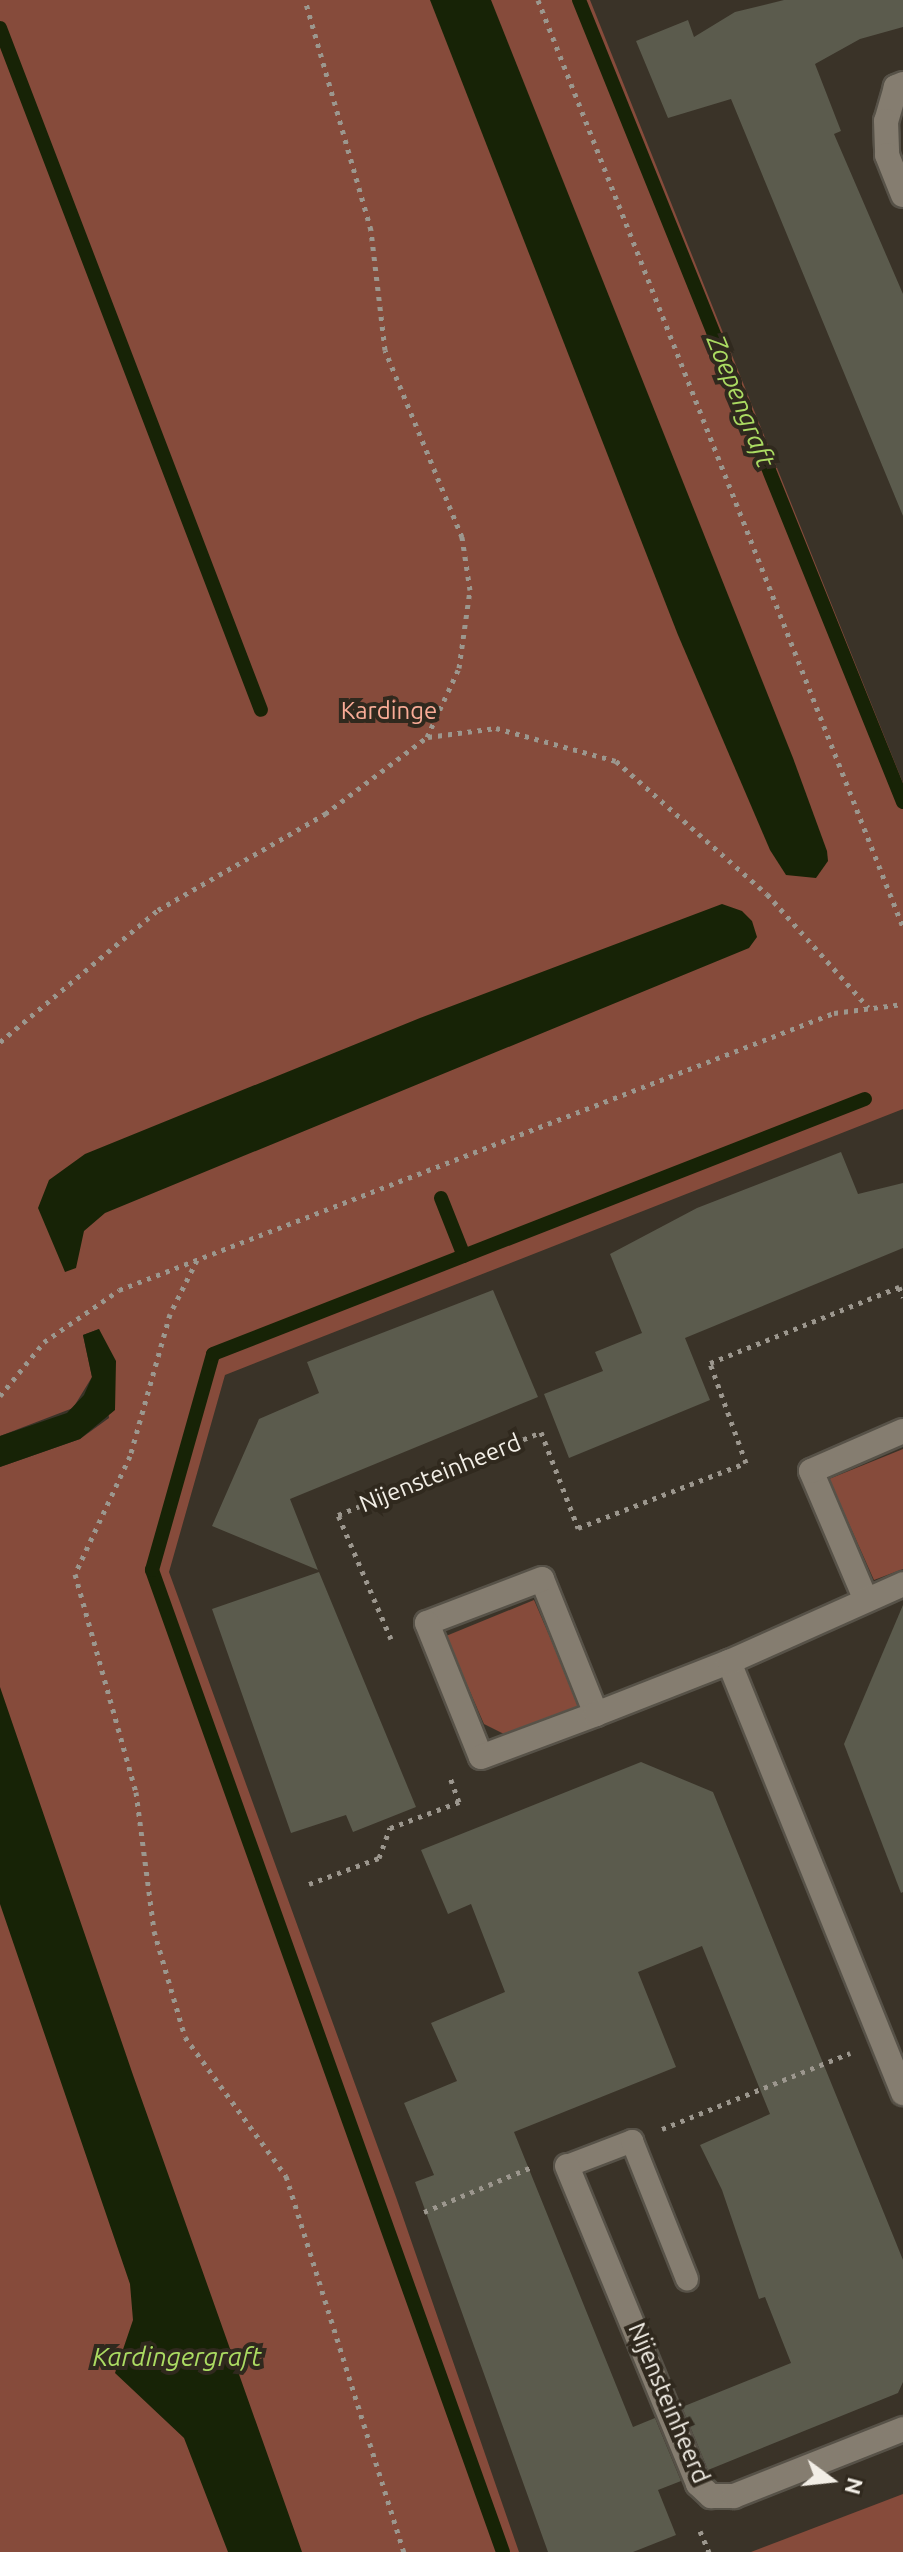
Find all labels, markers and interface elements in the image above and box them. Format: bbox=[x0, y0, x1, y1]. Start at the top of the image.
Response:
water label: Zoepengraft bbox=[700, 330, 782, 472]
park label: Kardinge bbox=[341, 697, 437, 725]
street label: Nijensteinheerd bbox=[355, 1427, 525, 1519]
street label: Nijensteinheerd bbox=[622, 2318, 716, 2488]
water label: Kardingergraft bbox=[92, 2341, 262, 2373]
north arrow bbox=[791, 2440, 871, 2520]
text: N bbox=[840, 2475, 869, 2498]

